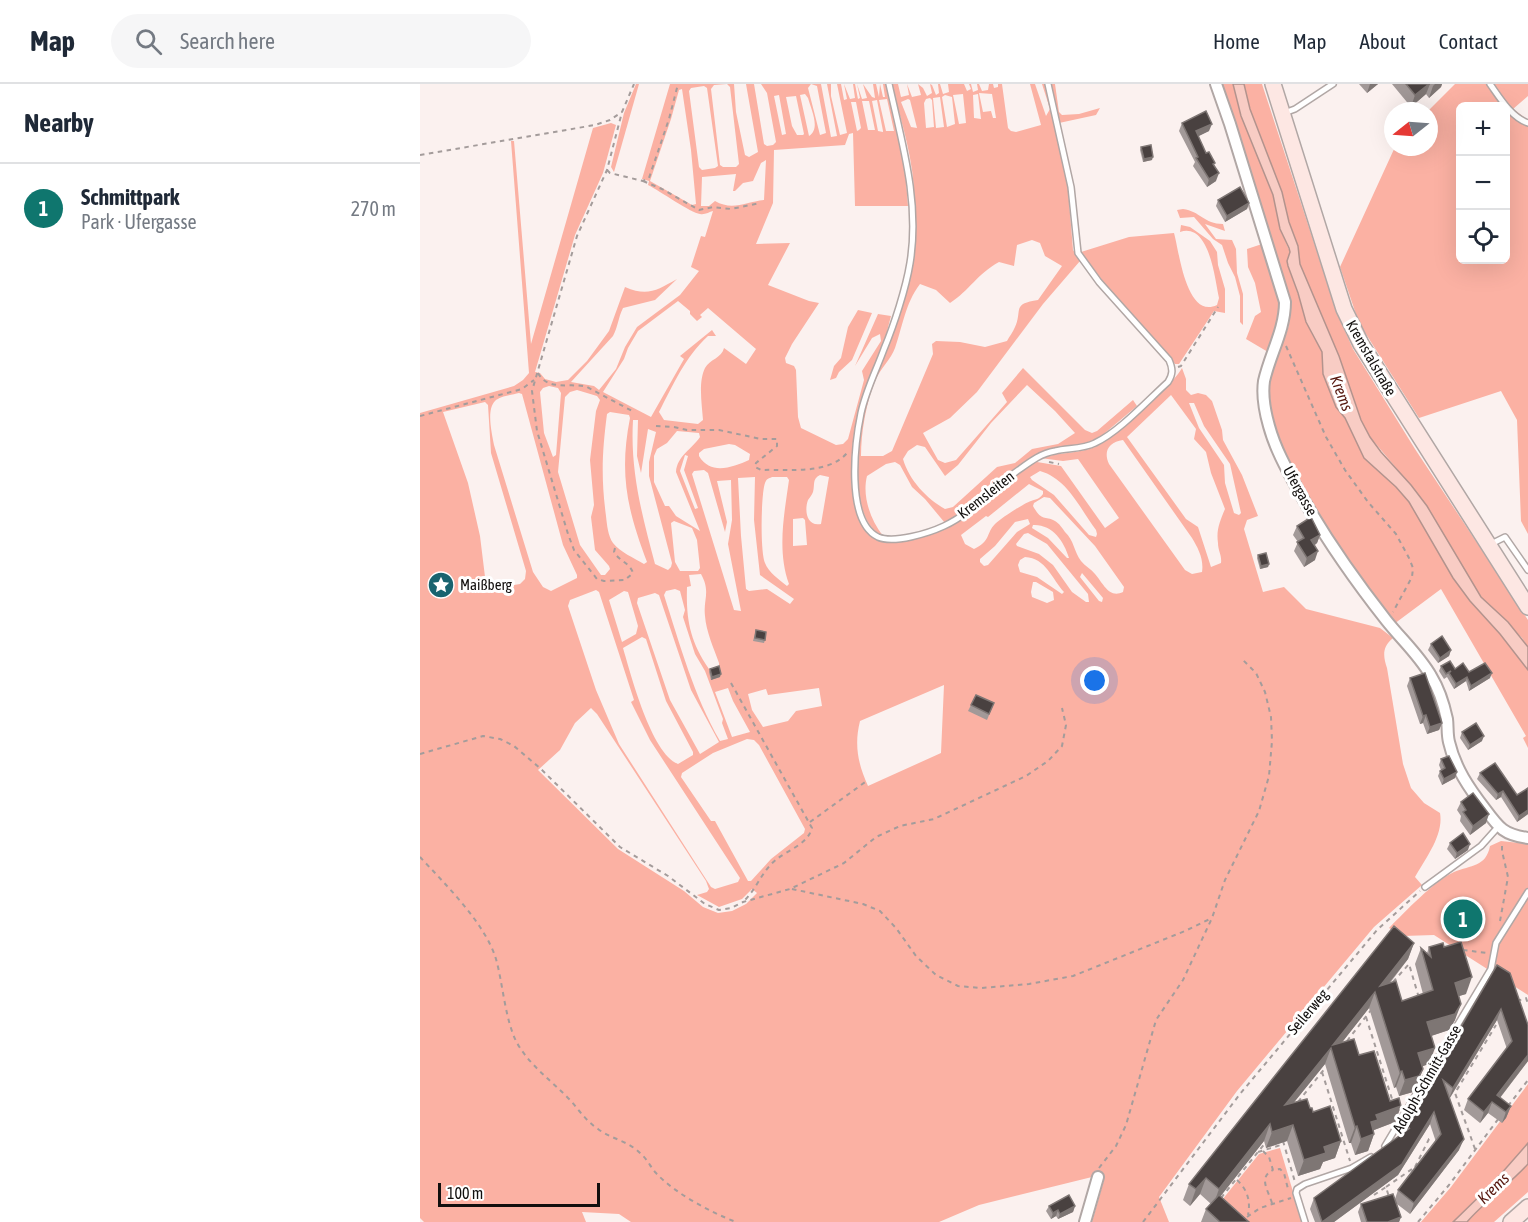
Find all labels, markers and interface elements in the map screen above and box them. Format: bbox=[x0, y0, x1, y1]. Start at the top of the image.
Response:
search box bbox=[111, 14, 531, 68]
text: Map bbox=[30, 25, 75, 57]
icon: search bbox=[132, 25, 165, 58]
text: Search here bbox=[180, 28, 275, 54]
text: Home bbox=[1213, 29, 1260, 53]
text: Map bbox=[1293, 29, 1327, 53]
text: About bbox=[1360, 29, 1406, 53]
text: Contact bbox=[1439, 29, 1498, 53]
north arrow bbox=[1384, 102, 1438, 156]
map controls bbox=[1456, 102, 1510, 264]
button: + bbox=[1456, 102, 1510, 156]
text: Nearby bbox=[24, 108, 94, 138]
button: − bbox=[1456, 156, 1510, 210]
text: Schmittpark bbox=[81, 184, 179, 210]
text: 1 bbox=[39, 197, 48, 220]
text: 270 m bbox=[351, 197, 396, 220]
text: Park · Ufergasse bbox=[81, 210, 197, 233]
button: locate bbox=[1456, 210, 1510, 264]
street label: Kremstalstraße bbox=[1342, 317, 1400, 399]
water label: Krems bbox=[1326, 373, 1358, 413]
street label: Ufergasse bbox=[1280, 463, 1321, 519]
street label: Kremsleiten bbox=[954, 467, 1017, 522]
place icon: Maißberg bbox=[426, 570, 456, 600]
place label: Maißberg bbox=[460, 576, 512, 593]
your location bbox=[1080, 666, 1109, 695]
pin: 1 bbox=[1444, 896, 1482, 942]
street label: Seilerweg bbox=[1284, 985, 1332, 1038]
street label: Adolph-Schmitt-Gasse bbox=[1389, 1022, 1464, 1136]
water label: Krems bbox=[1474, 1169, 1513, 1207]
scale bar bbox=[438, 1180, 600, 1208]
text: 100 m bbox=[447, 1184, 483, 1202]

